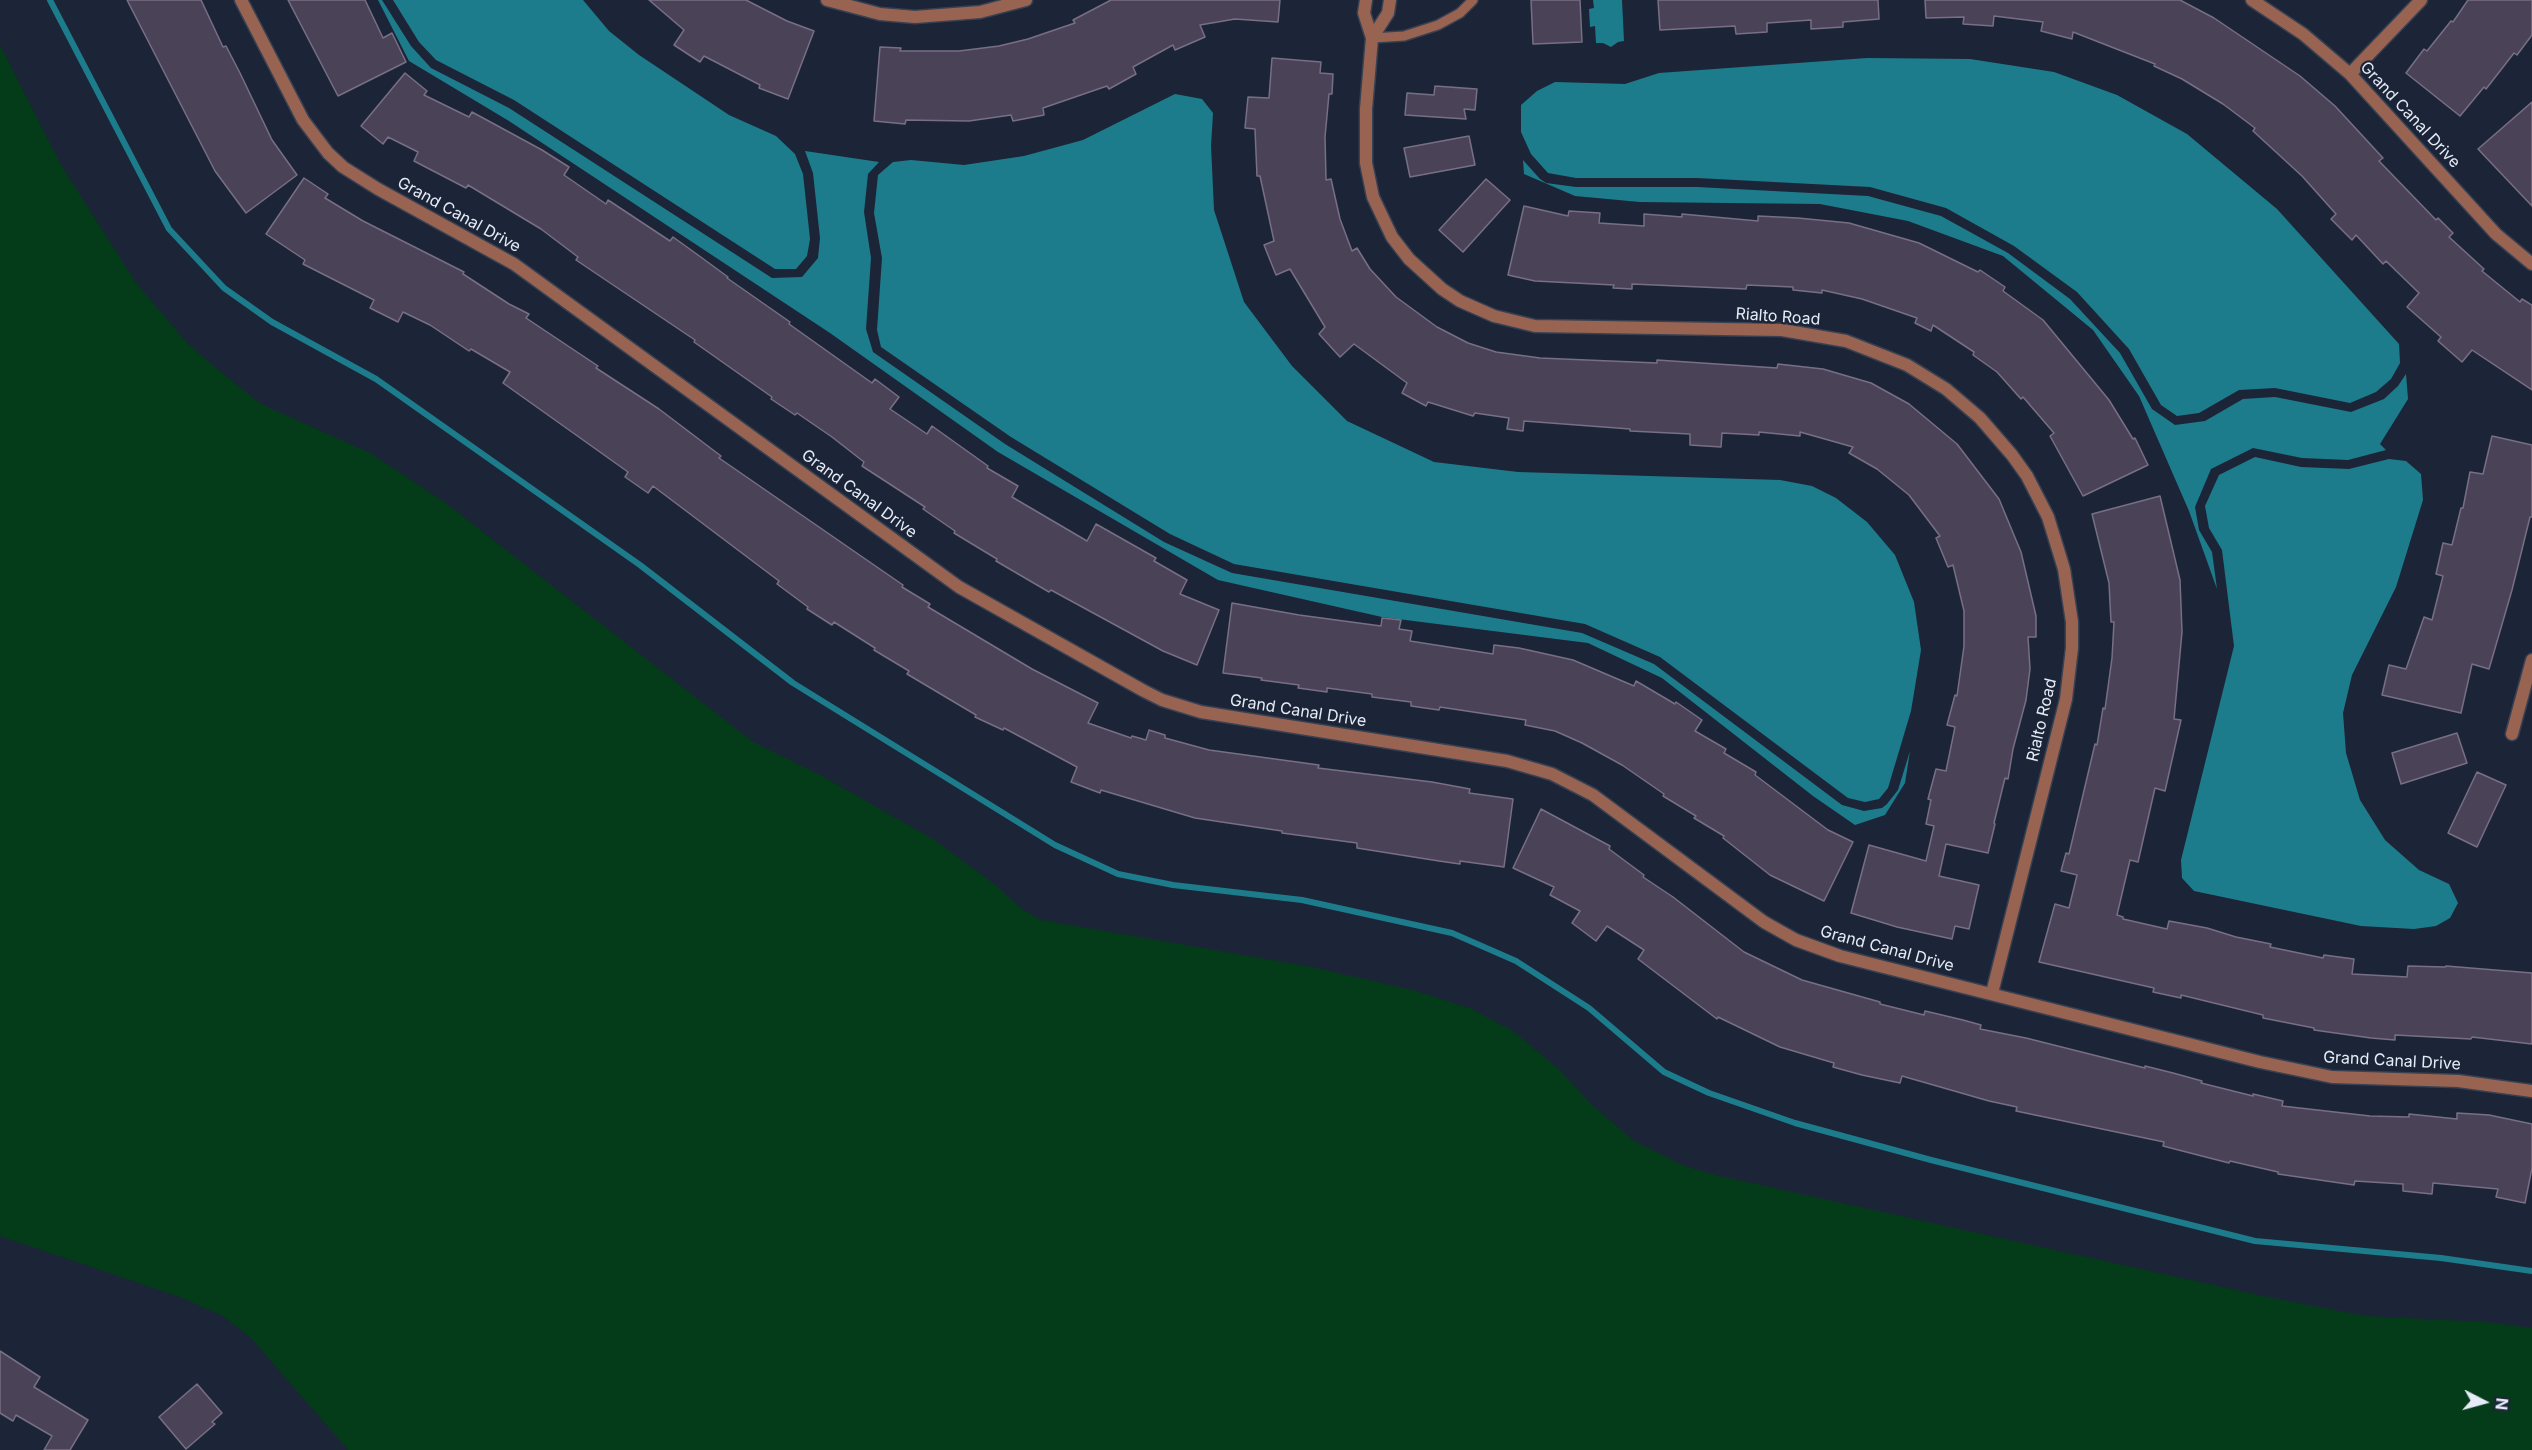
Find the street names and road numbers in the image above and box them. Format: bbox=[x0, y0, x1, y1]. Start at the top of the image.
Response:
street label: Grand Canal Drive bbox=[2356, 58, 2464, 172]
street label: Grand Canal Drive bbox=[394, 173, 524, 257]
street label: Rialto Road bbox=[1735, 304, 1821, 330]
street label: Grand Canal Drive bbox=[798, 446, 920, 542]
street label: Rialto Road bbox=[2023, 676, 2061, 764]
street label: Grand Canal Drive bbox=[1228, 691, 1368, 731]
street label: Grand Canal Drive bbox=[1818, 922, 1956, 976]
street label: Grand Canal Drive bbox=[2323, 1048, 2461, 1074]

